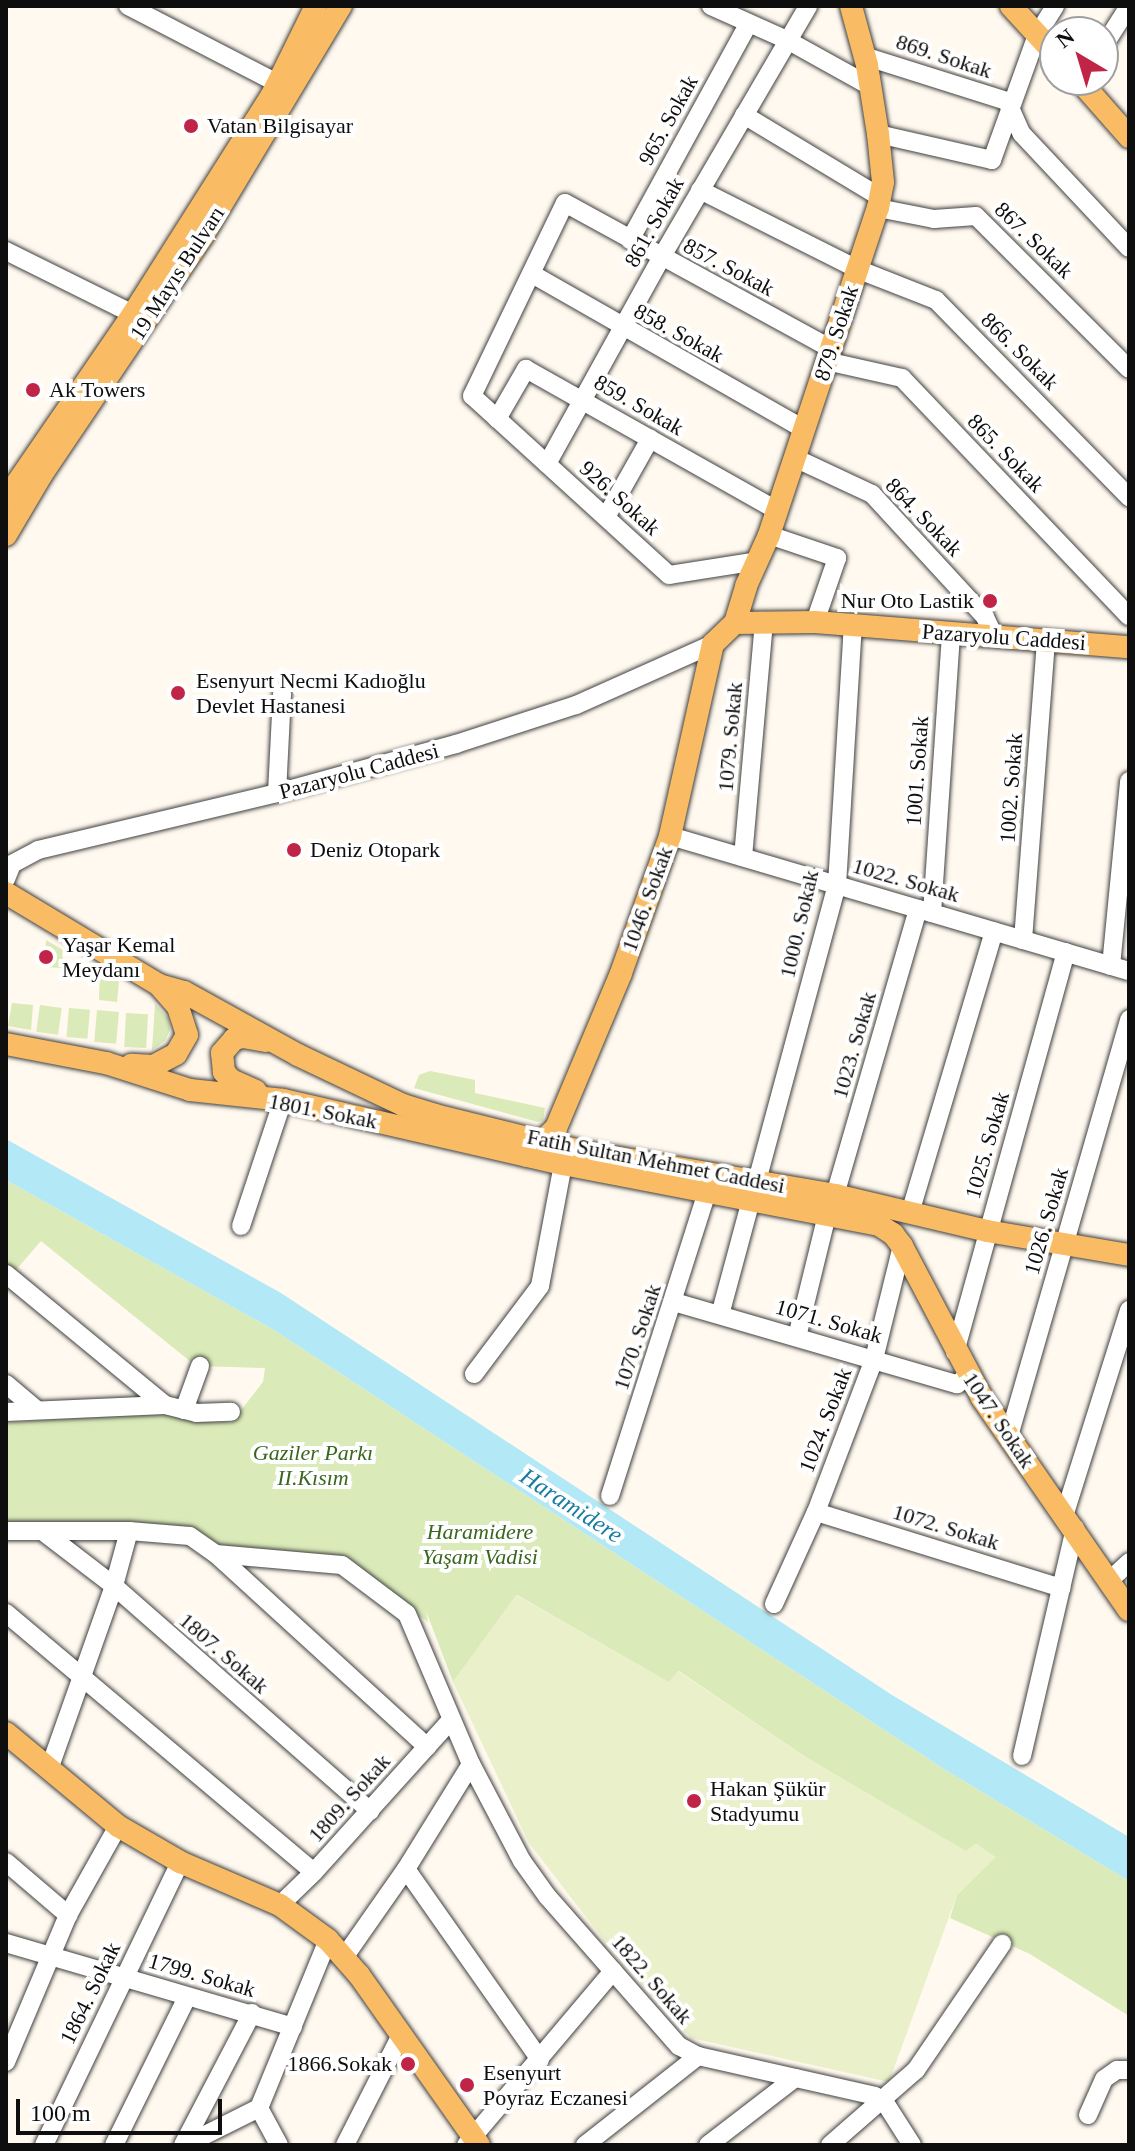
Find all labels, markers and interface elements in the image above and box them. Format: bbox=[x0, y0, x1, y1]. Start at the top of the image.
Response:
north arrow bbox=[1039, 16, 1119, 96]
text: N bbox=[1051, 24, 1079, 53]
street label: 869. Sokak bbox=[893, 28, 995, 84]
street label: 965. Sokak bbox=[632, 70, 704, 170]
place label: Vatan Bilgisayar bbox=[207, 113, 353, 139]
marker: Vatan Bilgisayar bbox=[182, 117, 200, 135]
street label: 861. Sokak bbox=[618, 172, 690, 272]
street label: 867. Sokak bbox=[989, 196, 1079, 284]
street label: 19 Mayıs Bulvarı bbox=[124, 201, 230, 345]
street label: 857. Sokak bbox=[679, 232, 779, 302]
street label: 879. Sokak bbox=[808, 282, 864, 384]
street label: 858. Sokak bbox=[629, 297, 729, 369]
street label: 866. Sokak bbox=[976, 307, 1064, 395]
street label: 859. Sokak bbox=[590, 369, 688, 441]
place label: Ak Towers bbox=[49, 377, 146, 403]
marker: Ak Towers bbox=[24, 381, 42, 399]
street label: 865. Sokak bbox=[962, 408, 1050, 498]
street label: 926. Sokak bbox=[574, 455, 666, 541]
street label: 864. Sokak bbox=[880, 472, 968, 562]
place label: Nur Oto Lastik bbox=[841, 588, 974, 614]
marker: Nur Oto Lastik bbox=[981, 592, 999, 610]
street label: Pazaryolu Caddesi bbox=[921, 618, 1087, 656]
place label: Esenyurt Necmi Kadıoğlu Devlet Hastanesi bbox=[196, 667, 426, 718]
street label: 1079. Sokak bbox=[712, 681, 748, 793]
marker: Esenyurt Necmi Kadıoğlu Devlet Hastanesi bbox=[167, 682, 189, 704]
street label: 1001. Sokak bbox=[900, 715, 934, 827]
street label: 1002. Sokak bbox=[994, 732, 1028, 844]
street label: Pazaryolu Caddesi bbox=[276, 737, 442, 805]
place label: Deniz Otopark bbox=[310, 837, 440, 863]
marker: Deniz Otopark bbox=[285, 841, 303, 859]
street label: 1046. Sokak bbox=[616, 843, 678, 955]
street label: 1022. Sokak bbox=[849, 852, 963, 908]
street label: 1000. Sokak bbox=[774, 867, 824, 981]
place label: Yaşar Kemal Meydanı bbox=[62, 931, 175, 982]
marker: Yaşar Kemal Meydanı bbox=[37, 948, 55, 966]
street label: 1023. Sokak bbox=[826, 988, 882, 1102]
street label: 1801. Sokak bbox=[266, 1088, 380, 1134]
street label: 1025. Sokak bbox=[959, 1088, 1015, 1202]
street label: Fatih Sultan Mehmet Caddesi bbox=[525, 1123, 787, 1199]
street label: 1026. Sokak bbox=[1018, 1164, 1074, 1278]
street label: 1070. Sokak bbox=[607, 1281, 667, 1393]
street label: 1071. Sokak bbox=[772, 1293, 886, 1349]
street label: 1024. Sokak bbox=[793, 1364, 857, 1476]
street label: 1047. Sokak bbox=[957, 1367, 1041, 1473]
park label: Gaziler Parkı II.Kısım bbox=[253, 1439, 373, 1490]
water label: Haramidere bbox=[514, 1462, 628, 1550]
street label: 1072. Sokak bbox=[890, 1498, 1002, 1556]
park label: Haramidere Yaşam Vadisi bbox=[422, 1518, 538, 1570]
street label: 1807. Sokak bbox=[174, 1607, 274, 1699]
street label: 1809. Sokak bbox=[302, 1748, 396, 1848]
place label: Hakan Şükür Stadyumu bbox=[710, 1775, 825, 1826]
marker: Hakan Şükür Stadyumu bbox=[685, 1792, 703, 1810]
street label: 1822. Sokak bbox=[606, 1929, 698, 2029]
street label: 1864. Sokak bbox=[54, 1938, 126, 2048]
street label: 1799. Sokak bbox=[145, 1947, 259, 2003]
place label: 1866.Sokak bbox=[288, 2051, 392, 2077]
marker: 1866.Sokak bbox=[399, 2055, 417, 2073]
place label: Esenyurt Poyraz Eczanesi bbox=[483, 2059, 628, 2110]
marker: Esenyurt Poyraz Eczanesi bbox=[458, 2076, 476, 2094]
scale bar bbox=[20, 2083, 226, 2133]
text: 100 m bbox=[30, 2100, 91, 2126]

